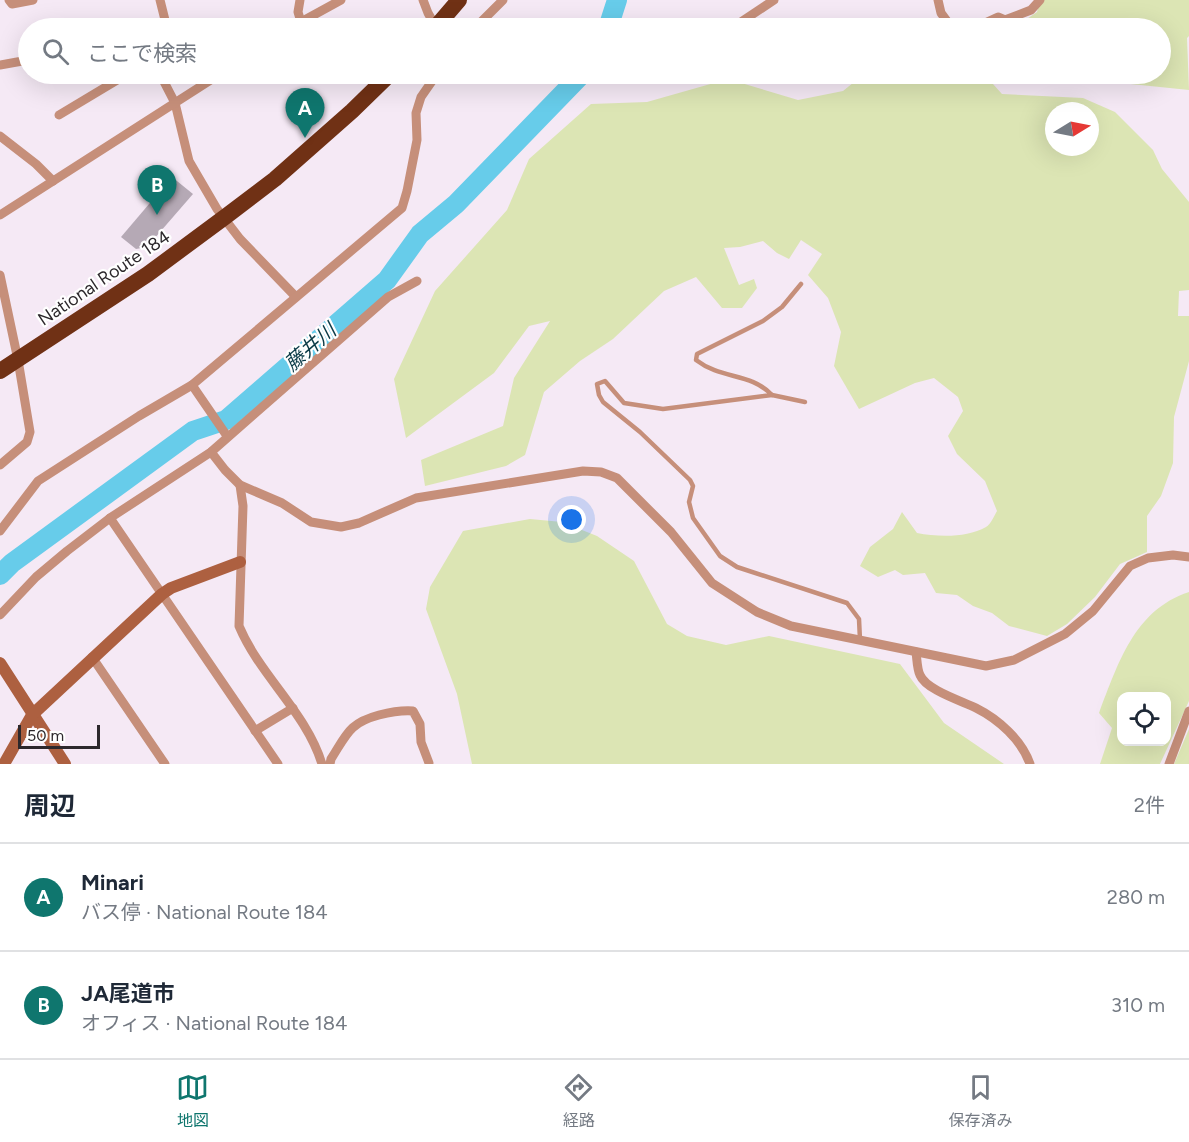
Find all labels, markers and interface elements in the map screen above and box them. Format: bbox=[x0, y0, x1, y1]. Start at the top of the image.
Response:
search box bbox=[18, 18, 1171, 84]
icon: search bbox=[39, 35, 72, 68]
text: ここで検索 bbox=[87, 40, 197, 67]
pin: A bbox=[286, 88, 324, 138]
north arrow bbox=[1045, 102, 1099, 156]
pin: B bbox=[138, 166, 176, 215]
street label: National Route 184 bbox=[34, 226, 174, 330]
water label: 藤井川 bbox=[279, 317, 342, 376]
your location bbox=[557, 505, 586, 534]
map controls bbox=[1117, 692, 1171, 746]
button: locate bbox=[1117, 692, 1171, 746]
scale bar bbox=[18, 722, 100, 750]
text: 50 m bbox=[27, 726, 64, 745]
text: 周辺 bbox=[24, 790, 76, 822]
text: 2件 bbox=[1134, 793, 1165, 817]
text: Minari bbox=[81, 869, 144, 896]
text: A bbox=[36, 885, 51, 909]
text: 280 m bbox=[1107, 885, 1165, 909]
text: バス停 · National Route 184 bbox=[81, 900, 328, 924]
text: JA尾道市 bbox=[81, 980, 175, 1007]
text: B bbox=[37, 993, 50, 1017]
text: 310 m bbox=[1111, 993, 1165, 1017]
text: オフィス · National Route 184 bbox=[81, 1011, 347, 1035]
tab: 地図 bbox=[176, 1071, 209, 1131]
tab: 経路 bbox=[562, 1071, 595, 1131]
tab: 保存済み bbox=[948, 1071, 1012, 1131]

